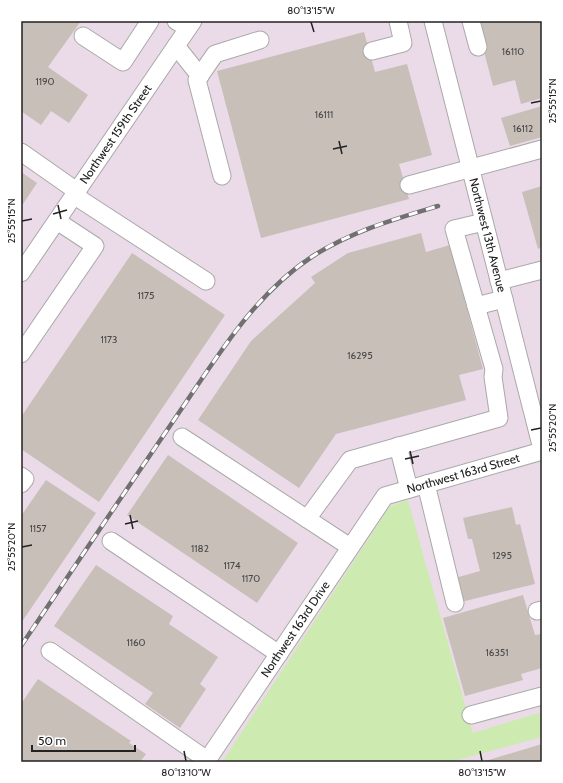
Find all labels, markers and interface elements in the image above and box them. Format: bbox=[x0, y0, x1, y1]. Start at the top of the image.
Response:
text: 80°13'15"W bbox=[287, 4, 335, 17]
house number: 16110 bbox=[502, 45, 524, 58]
house number: 1190 bbox=[35, 75, 55, 88]
text: 25°55'15"N bbox=[546, 78, 559, 124]
street label: Northwest 159th Street bbox=[76, 81, 154, 187]
house number: 16111 bbox=[315, 108, 333, 121]
house number: 16112 bbox=[513, 122, 533, 135]
street label: Northwest 13th Avenue bbox=[466, 176, 510, 294]
text: 25°55'15"N bbox=[5, 198, 18, 244]
house number: 1175 bbox=[138, 289, 154, 302]
house number: 1173 bbox=[101, 333, 117, 346]
house number: 16295 bbox=[347, 349, 373, 362]
text: 25°55'20"N bbox=[546, 404, 559, 452]
street label: Northwest 163rd Street bbox=[405, 450, 521, 496]
house number: 1157 bbox=[30, 522, 46, 535]
text: 25°55'20"N bbox=[5, 523, 18, 571]
house number: 1182 bbox=[191, 542, 209, 555]
house number: 1295 bbox=[492, 549, 512, 562]
house number: 1174 bbox=[224, 559, 241, 572]
house number: 1170 bbox=[242, 572, 260, 585]
street label: Northwest 163rd Drive bbox=[257, 578, 333, 680]
house number: 1160 bbox=[126, 636, 146, 649]
house number: 16351 bbox=[485, 646, 509, 659]
scale bar bbox=[32, 727, 135, 753]
text: 50 m bbox=[38, 733, 66, 748]
text: 80°13'10"W bbox=[161, 766, 211, 779]
text: 80°13'15"W bbox=[458, 766, 506, 779]

